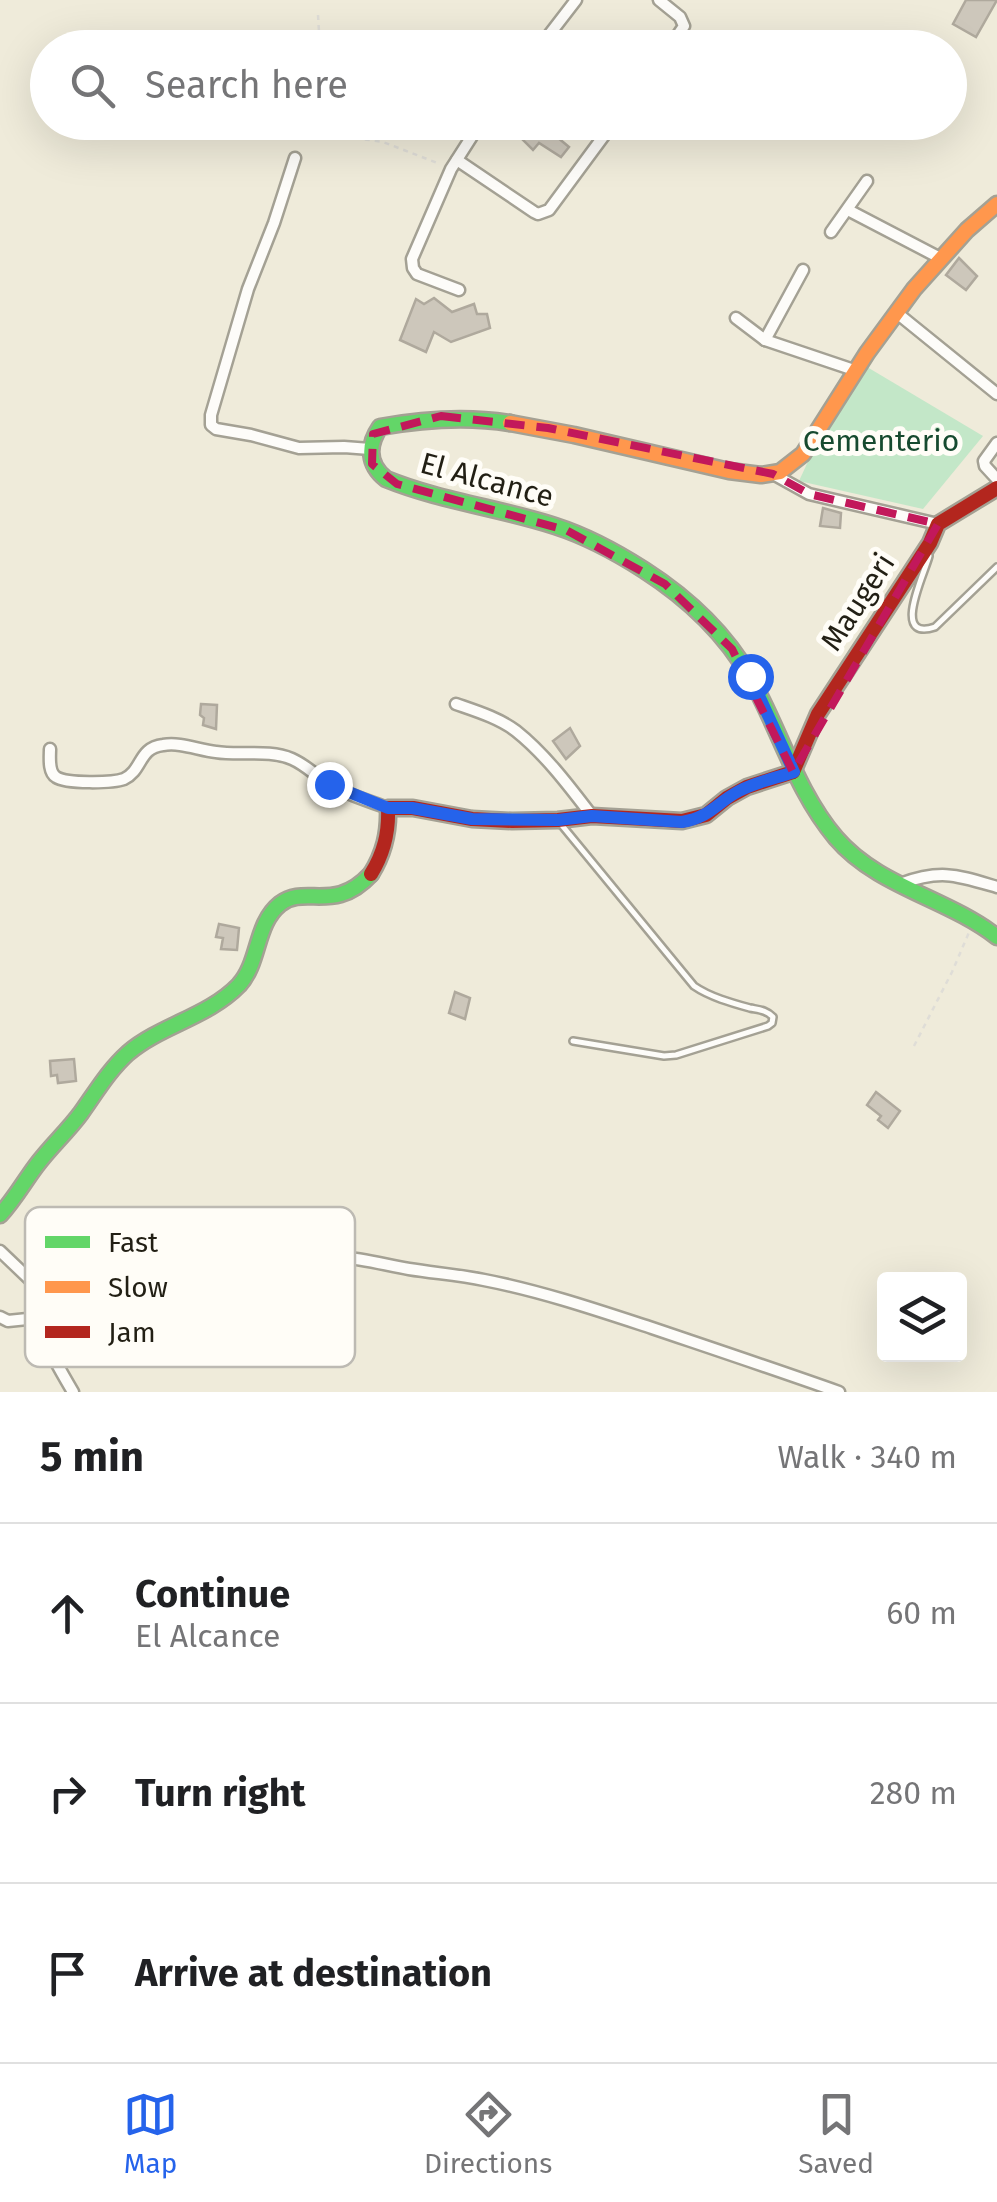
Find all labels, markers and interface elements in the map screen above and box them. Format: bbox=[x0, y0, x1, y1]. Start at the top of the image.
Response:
search box bbox=[30, 30, 967, 140]
icon: search bbox=[65, 58, 120, 113]
text: Search here bbox=[145, 62, 348, 108]
park label: Cementerio bbox=[803, 423, 959, 459]
street label: El Alcance bbox=[416, 445, 558, 515]
street label: Maugeri bbox=[813, 547, 903, 657]
route start bbox=[728, 654, 774, 700]
route end bbox=[307, 762, 353, 808]
legend bbox=[25, 1207, 355, 1367]
text: Fast bbox=[108, 1226, 159, 1259]
text: Slow bbox=[108, 1271, 168, 1304]
map controls bbox=[877, 1272, 967, 1362]
button: layers bbox=[877, 1272, 967, 1362]
text: Jam bbox=[108, 1316, 156, 1349]
text: 5 min bbox=[40, 1432, 144, 1482]
text: Walk · 340 m bbox=[777, 1438, 957, 1476]
text: Continue bbox=[135, 1571, 290, 1617]
icon: ahead bbox=[40, 1586, 95, 1641]
text: 60 m bbox=[886, 1594, 957, 1632]
text: El Alcance bbox=[135, 1617, 281, 1655]
icon: right bbox=[40, 1766, 95, 1821]
text: Turn right bbox=[135, 1770, 305, 1816]
text: 280 m bbox=[870, 1774, 957, 1812]
icon: arrive bbox=[40, 1946, 95, 2001]
text: Arrive at destination bbox=[135, 1950, 492, 1996]
tab: Map bbox=[123, 2087, 178, 2180]
tab: Directions bbox=[424, 2087, 552, 2180]
tab: Saved bbox=[798, 2087, 874, 2180]

